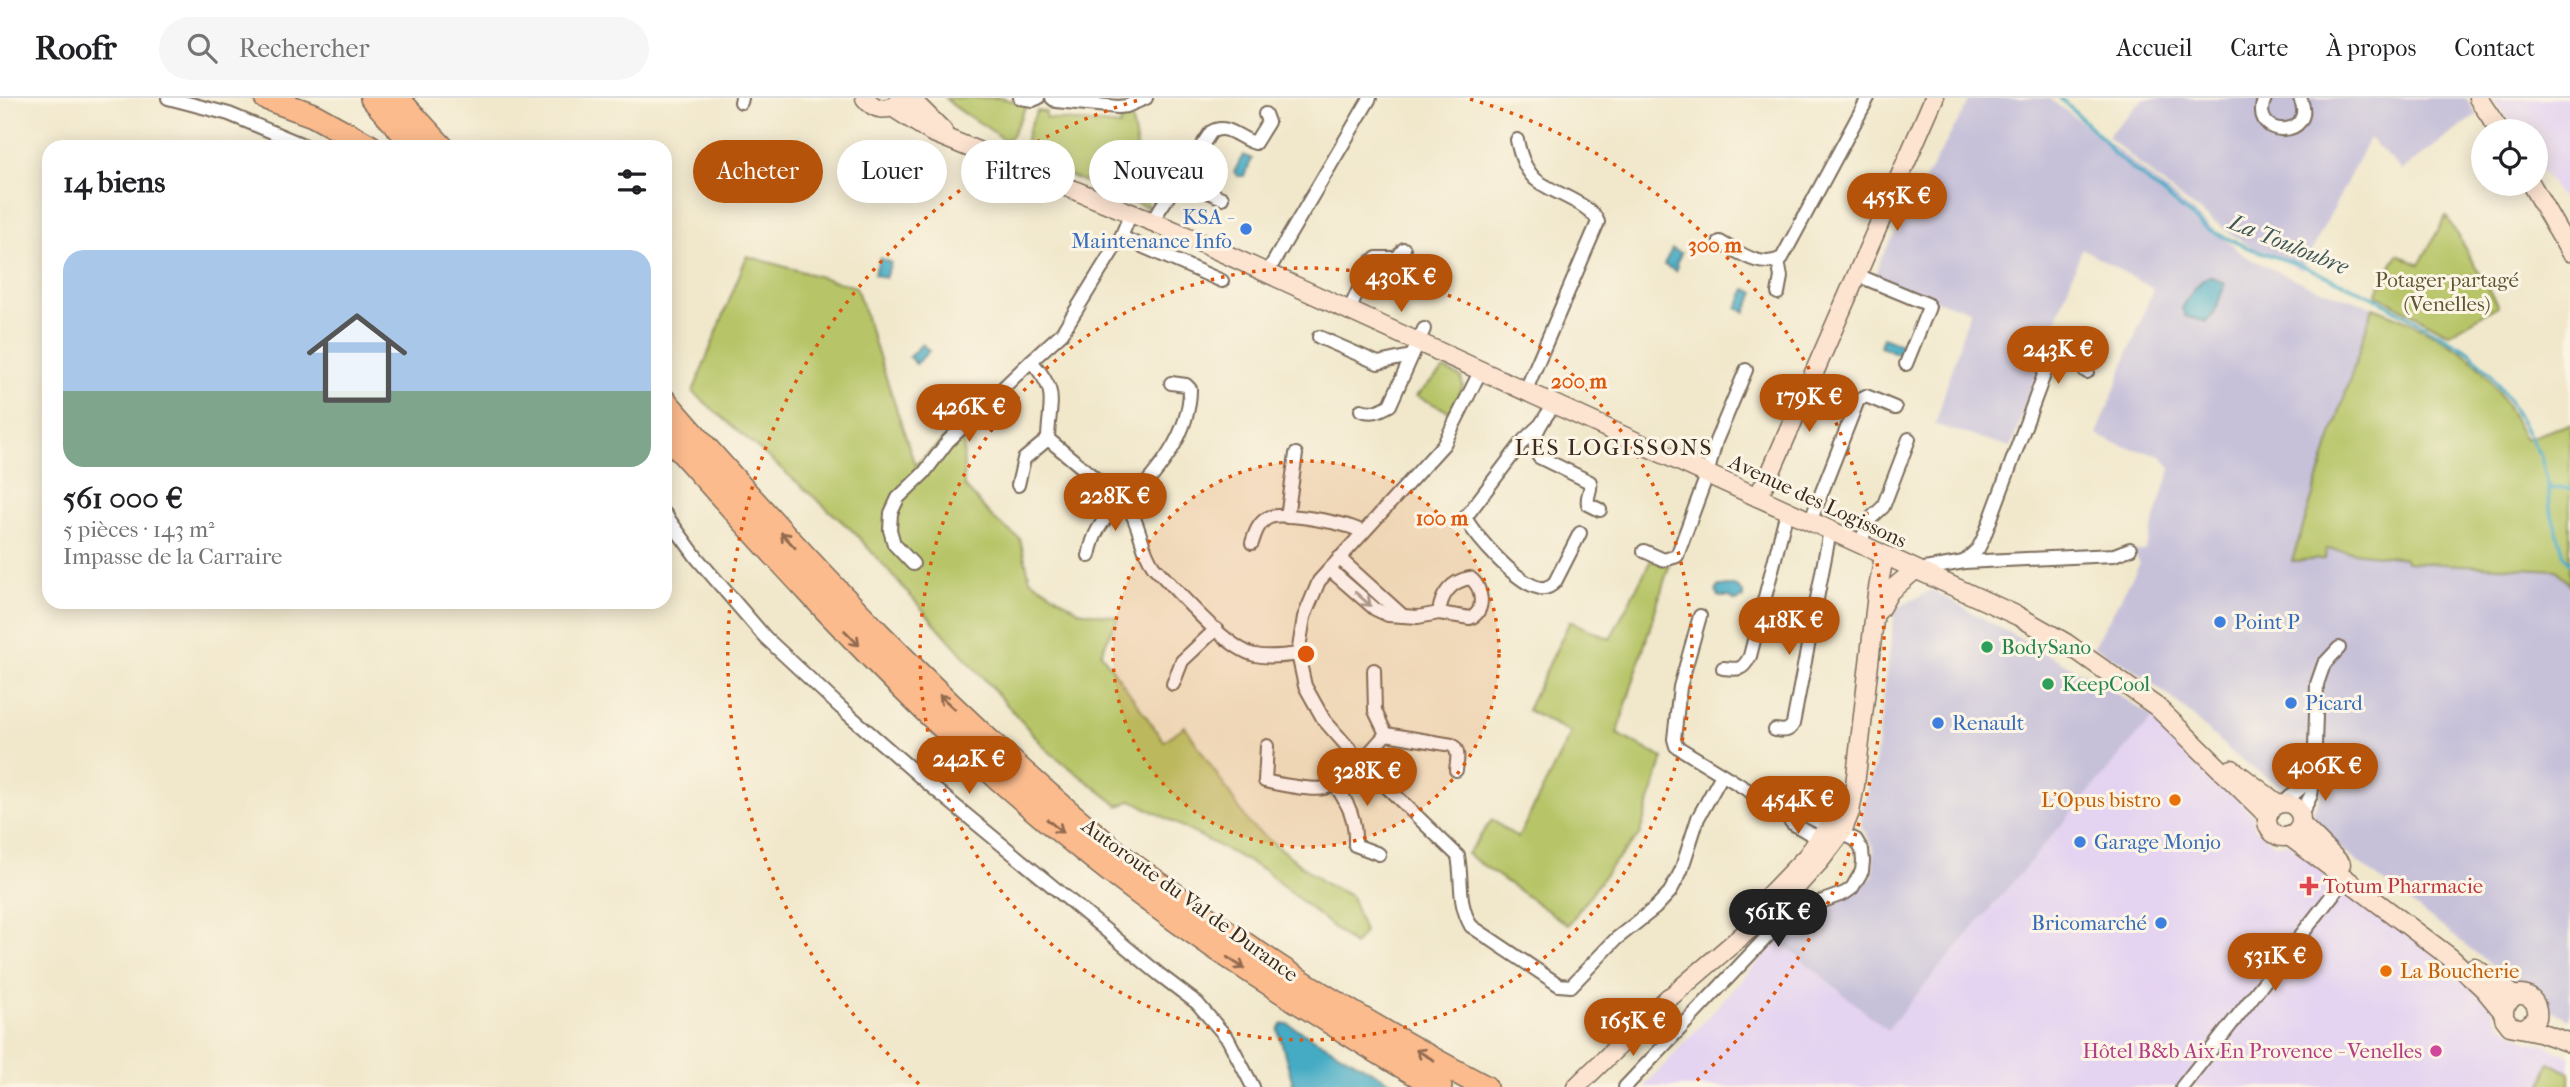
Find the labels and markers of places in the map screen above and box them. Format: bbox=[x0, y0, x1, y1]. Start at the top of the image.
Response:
pin: 455K € bbox=[1840, 174, 1954, 233]
place label: KSA - Maintenance Info bbox=[1071, 205, 1235, 253]
marker: KSA - Maintenance Info bbox=[1238, 221, 1254, 237]
pin: 430K € bbox=[1344, 254, 1458, 314]
pin: 243K € bbox=[2001, 327, 2115, 386]
pin: 179K € bbox=[1752, 374, 1866, 434]
pin: 426K € bbox=[912, 384, 1026, 444]
pin: 228K € bbox=[1058, 474, 1172, 533]
pin: 418K € bbox=[1732, 598, 1846, 657]
place label: Point P bbox=[2234, 610, 2300, 634]
marker: Point P bbox=[2212, 614, 2228, 630]
place label: BodySano bbox=[2001, 635, 2091, 659]
marker: BodySano bbox=[1979, 639, 1995, 655]
centre of rings bbox=[1294, 642, 1318, 666]
place label: KeepCool bbox=[2062, 672, 2150, 696]
marker: KeepCool bbox=[2040, 676, 2056, 692]
place label: Picard bbox=[2305, 691, 2363, 715]
marker: Picard bbox=[2283, 695, 2299, 711]
place label: Renault bbox=[1952, 711, 2025, 735]
marker: Renault bbox=[1930, 715, 1946, 731]
pin: 242K € bbox=[912, 736, 1026, 796]
pin: 406K € bbox=[2268, 744, 2382, 803]
pin: 328K € bbox=[1310, 748, 1424, 808]
pin: 454K € bbox=[1741, 776, 1855, 836]
place label: L'Opus bistro bbox=[2041, 788, 2161, 812]
marker: L'Opus bistro bbox=[2167, 792, 2183, 808]
place label: Garage Monjo bbox=[2094, 830, 2221, 854]
marker: Garage Monjo bbox=[2072, 834, 2088, 850]
place label: Totum Pharmacie bbox=[2323, 874, 2483, 898]
marker: Totum Pharmacie bbox=[2301, 878, 2317, 894]
pin: 561K € bbox=[1721, 890, 1835, 949]
place label: Bricomarché bbox=[2031, 911, 2147, 935]
marker: Bricomarché bbox=[2153, 915, 2169, 931]
pin: 531K € bbox=[2218, 934, 2332, 993]
place label: La Boucherie bbox=[2400, 959, 2519, 983]
marker: La Boucherie bbox=[2378, 963, 2394, 979]
pin: 165K € bbox=[1576, 998, 1690, 1058]
place label: Hôtel B&b Aix En Provence - Venelles bbox=[2083, 1039, 2422, 1063]
marker: Hôtel B&b Aix En Provence - Venelles bbox=[2428, 1043, 2444, 1059]

